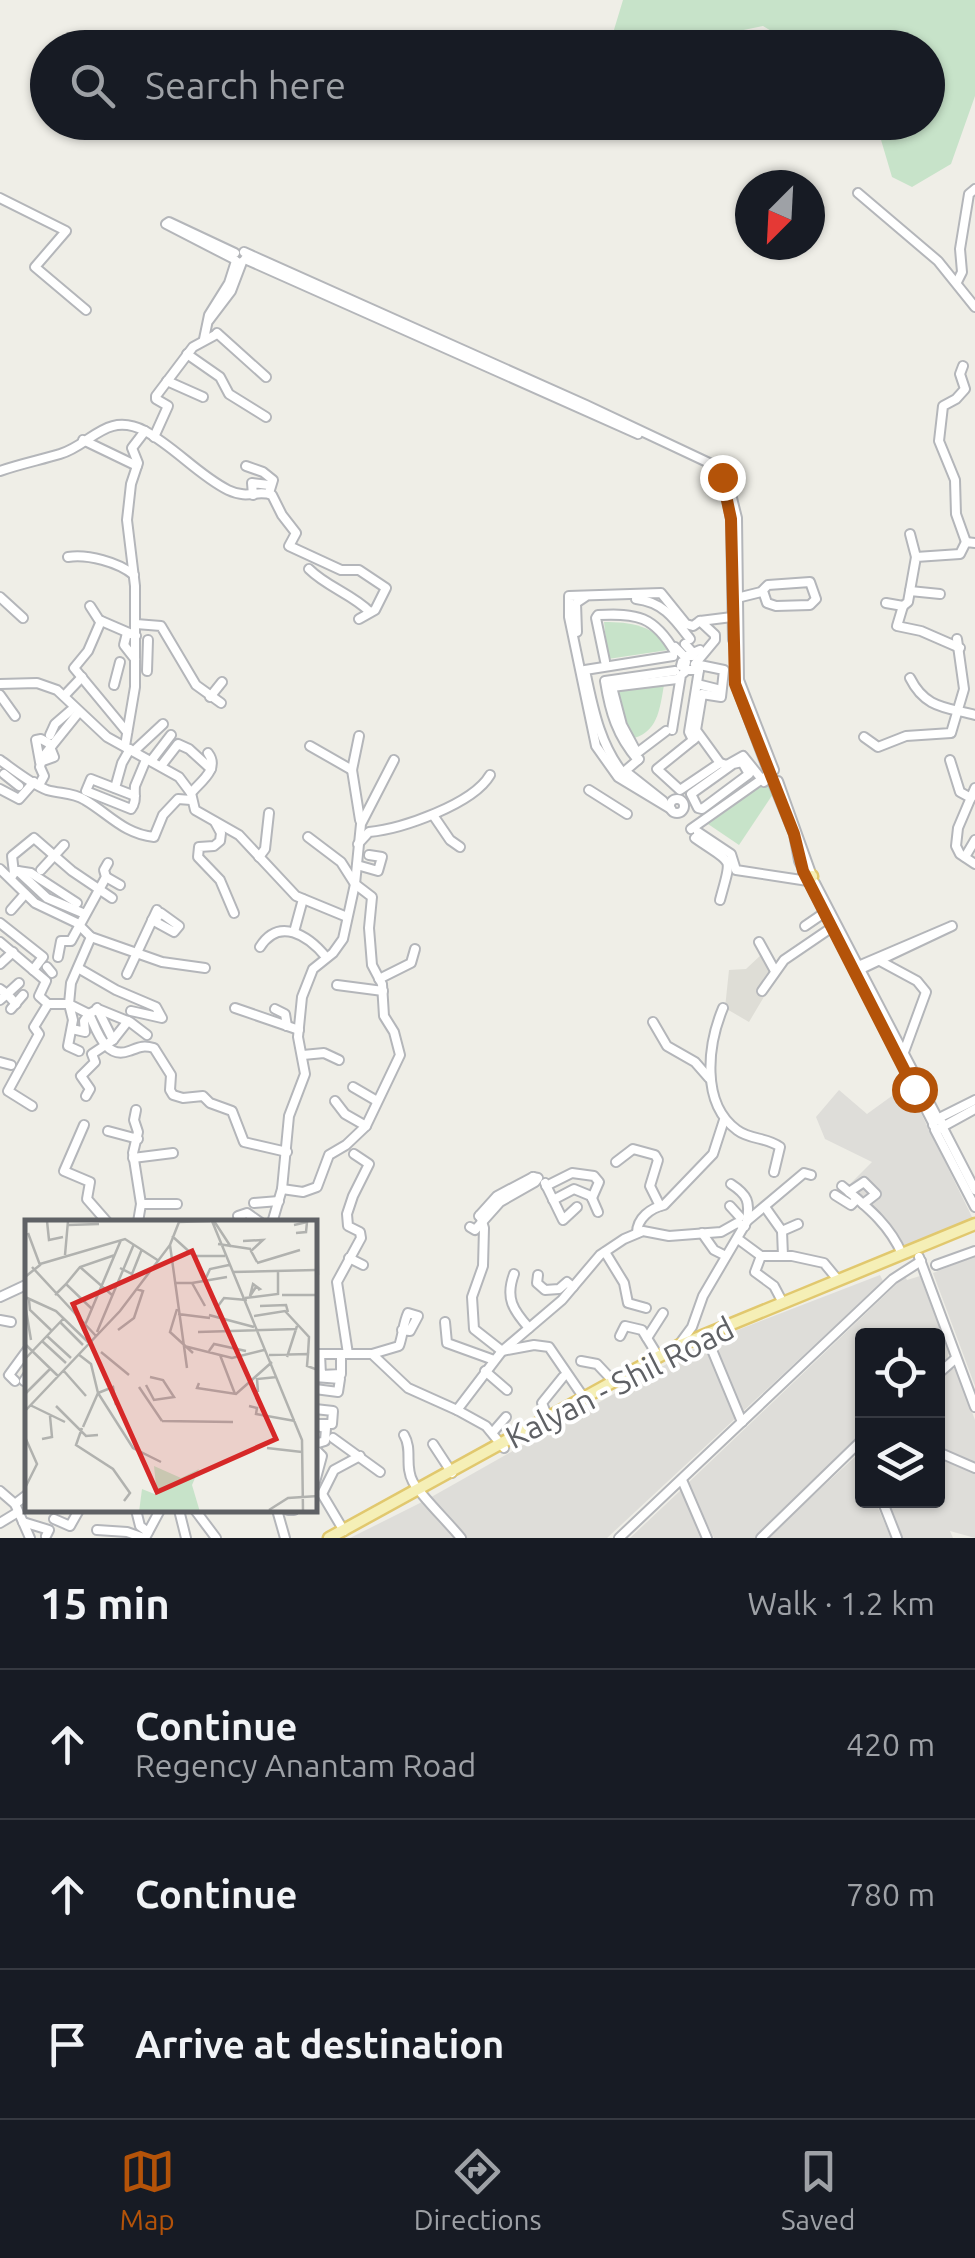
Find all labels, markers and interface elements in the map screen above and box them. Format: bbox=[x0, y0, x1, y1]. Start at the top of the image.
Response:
search box bbox=[30, 30, 945, 140]
icon: search bbox=[65, 58, 120, 113]
text: Search here bbox=[145, 64, 346, 106]
north arrow bbox=[735, 170, 825, 260]
route end bbox=[700, 455, 746, 501]
route start bbox=[892, 1067, 938, 1113]
inset map bbox=[25, 1220, 318, 1513]
street label: Kalyan - Shil Road bbox=[500, 1309, 739, 1455]
map controls bbox=[855, 1328, 945, 1508]
button: locate bbox=[855, 1328, 945, 1418]
button: layers bbox=[855, 1418, 945, 1508]
text: 15 min bbox=[40, 1580, 170, 1627]
text: Walk · 1.2 km bbox=[747, 1585, 935, 1621]
text: Continue bbox=[135, 1705, 297, 1747]
icon: ahead bbox=[40, 1717, 95, 1772]
text: 420 m bbox=[846, 1726, 935, 1762]
text: Regency Anantam Road bbox=[135, 1747, 476, 1783]
icon: ahead bbox=[40, 1867, 95, 1922]
text: Continue bbox=[135, 1873, 297, 1915]
text: 780 m bbox=[846, 1876, 935, 1912]
icon: arrive bbox=[40, 2017, 95, 2072]
text: Arrive at destination bbox=[135, 2023, 504, 2065]
tab: Map bbox=[120, 2144, 175, 2235]
tab: Directions bbox=[414, 2144, 542, 2235]
tab: Saved bbox=[781, 2144, 855, 2235]

